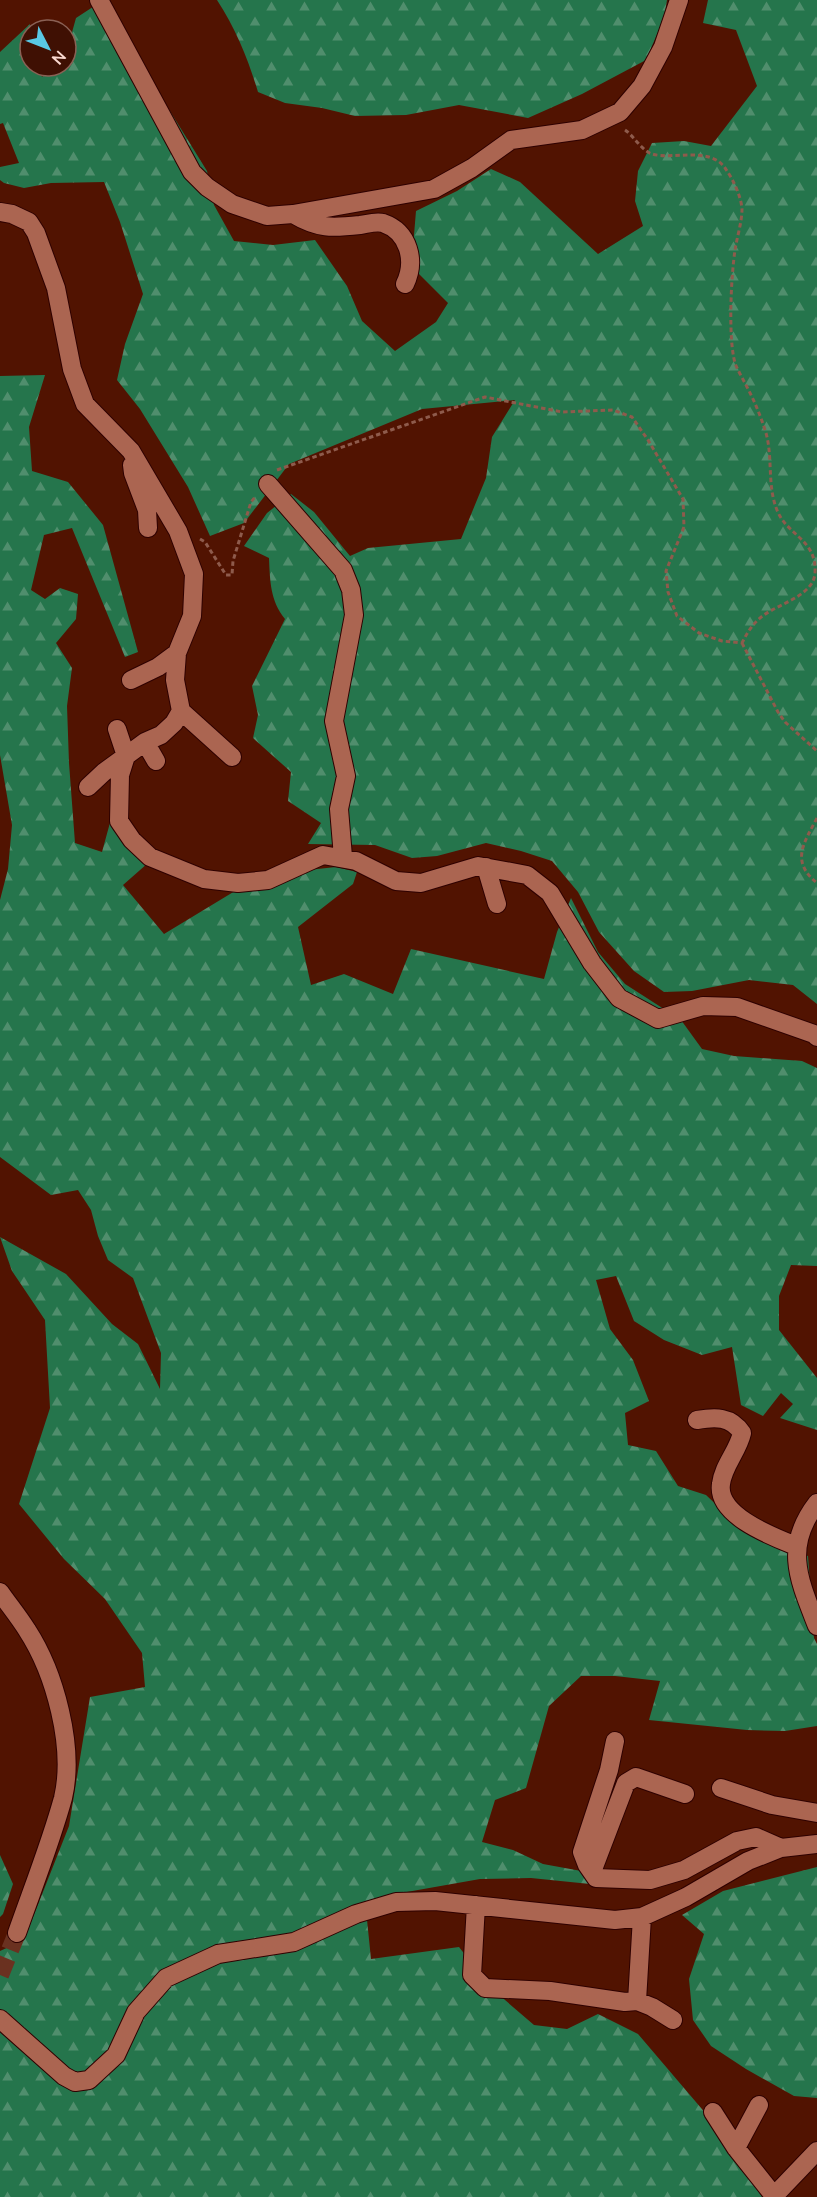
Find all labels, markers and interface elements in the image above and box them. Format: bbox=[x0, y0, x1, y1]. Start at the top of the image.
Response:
north arrow bbox=[18, 18, 78, 78]
text: N bbox=[46, 46, 71, 69]

